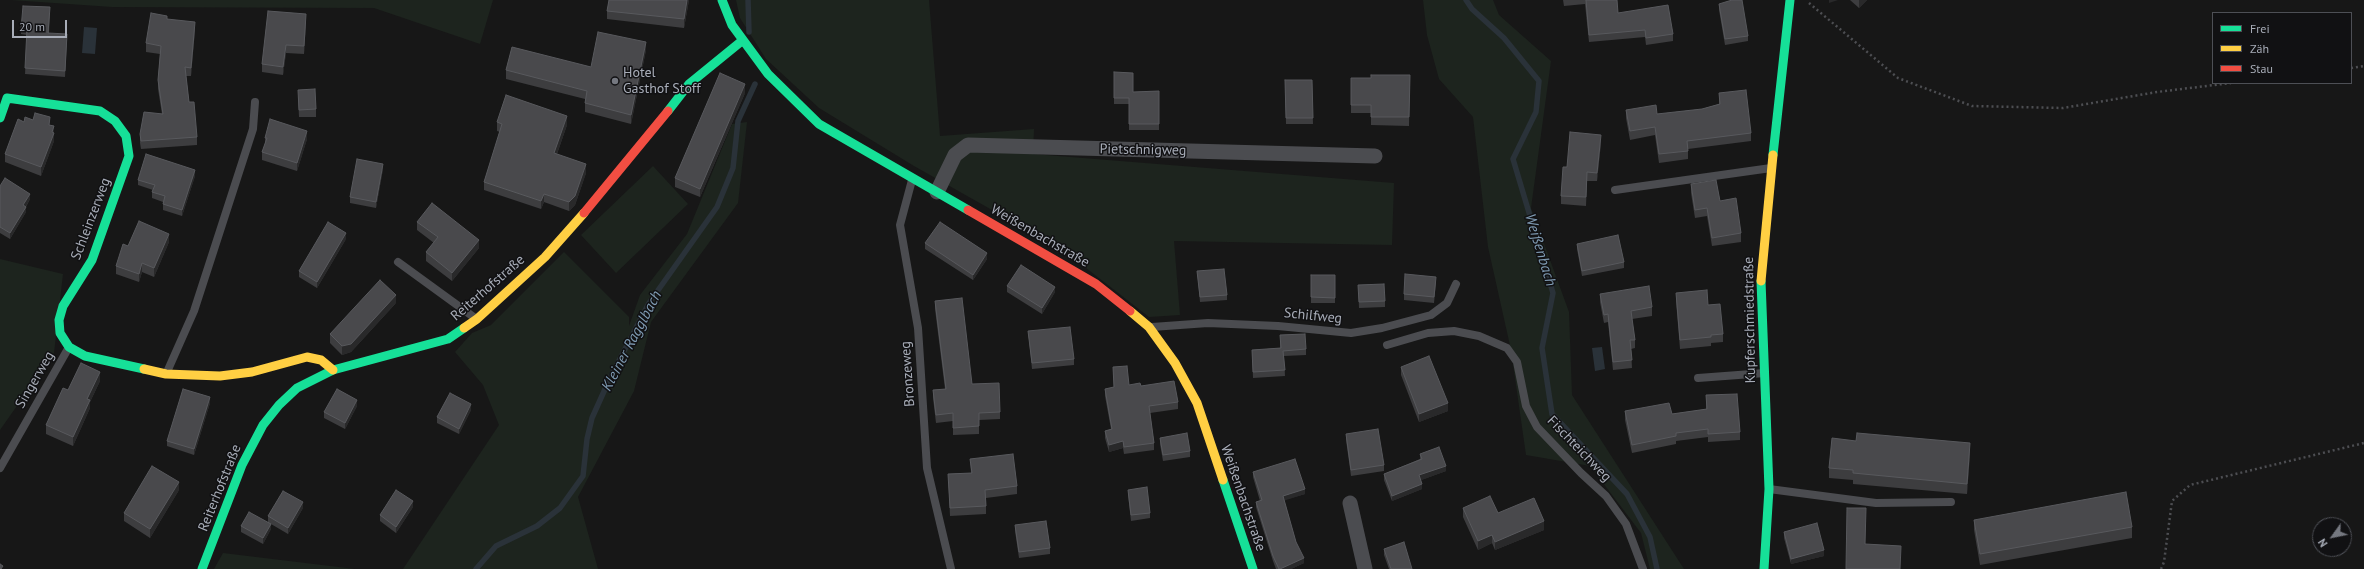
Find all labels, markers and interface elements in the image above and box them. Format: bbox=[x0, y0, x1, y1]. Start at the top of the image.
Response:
scale bar bbox=[14, 12, 69, 38]
legend bbox=[2212, 12, 2352, 84]
text: 20 m bbox=[19, 19, 45, 34]
text: Frei bbox=[2250, 21, 2270, 36]
text: Zäh bbox=[2250, 41, 2269, 56]
text: Stau bbox=[2250, 61, 2273, 76]
place label: Hotel Gasthof Stoff bbox=[623, 65, 701, 98]
marker: Hotel Gasthof Stoff bbox=[610, 76, 620, 86]
street label: Pietschnigweg bbox=[1099, 141, 1187, 159]
street label: Schleinzerweg bbox=[68, 176, 114, 262]
street label: Weißenbachstraße bbox=[988, 201, 1092, 271]
water label: Weißenbach bbox=[1520, 212, 1560, 288]
street label: Reiterhofstraße bbox=[448, 251, 528, 325]
street label: Kupferschmiedstraße bbox=[1740, 257, 1760, 383]
water label: Kleiner Ragglbach bbox=[598, 288, 666, 394]
street label: Schilfweg bbox=[1283, 305, 1343, 327]
street label: Bronzeweg bbox=[897, 341, 919, 407]
street label: Singerweg bbox=[12, 349, 58, 411]
street label: Fischteichweg bbox=[1543, 413, 1615, 485]
street label: Reiterhofstraße bbox=[195, 442, 245, 534]
street label: Weißenbachstraße bbox=[1217, 443, 1269, 553]
north arrow bbox=[2312, 517, 2352, 557]
text: N bbox=[2315, 536, 2331, 550]

